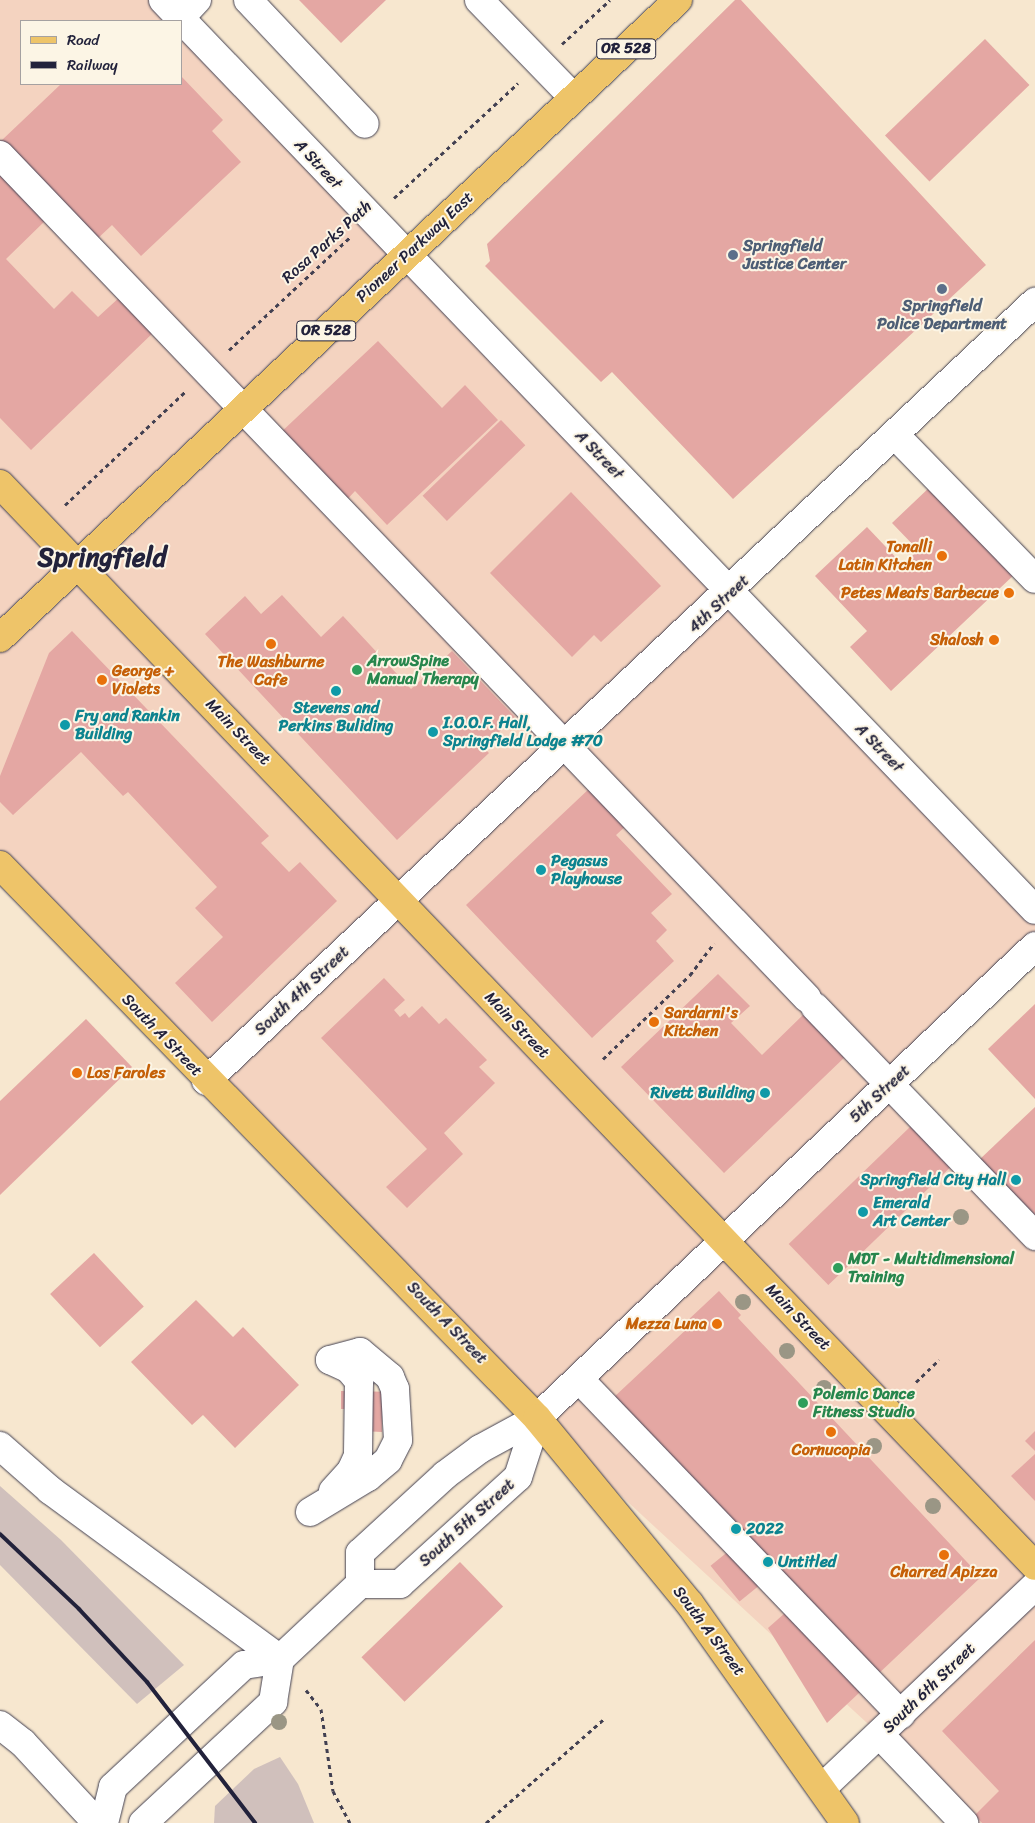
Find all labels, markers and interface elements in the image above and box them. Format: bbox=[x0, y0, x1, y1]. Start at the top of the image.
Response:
legend bbox=[20, 20, 182, 85]
text: Road bbox=[67, 27, 99, 53]
road number: OR 528 bbox=[596, 36, 656, 62]
text: Railway bbox=[67, 52, 118, 78]
street label: A Street bbox=[290, 135, 346, 193]
street label: Pioneer Parkway East bbox=[352, 188, 478, 306]
street label: Rosa Parks Path bbox=[278, 197, 376, 287]
place label: Springfield Justice Center bbox=[743, 236, 846, 274]
marker: Springfield Justice Center bbox=[727, 249, 739, 261]
marker: Springfield Police Department bbox=[936, 283, 948, 295]
place label: Springfield Police Department bbox=[877, 296, 1007, 334]
road number: OR 528 bbox=[296, 318, 356, 344]
street label: A Street bbox=[571, 426, 627, 484]
place label: Tonalli Latin Kitchen bbox=[838, 537, 932, 575]
district label: Springfield bbox=[38, 542, 166, 574]
marker: Tonalli Latin Kitchen bbox=[936, 550, 948, 562]
street label: 4th Street bbox=[685, 571, 753, 637]
place label: Petes Meats Barbecue bbox=[840, 583, 999, 603]
marker: Petes Meats Barbecue bbox=[1003, 587, 1015, 599]
place label: Shalosh bbox=[930, 630, 984, 650]
marker: Shalosh bbox=[988, 634, 1000, 646]
marker: The Washburne Cafe bbox=[265, 638, 277, 650]
place label: ArrowSpine Manual Therapy bbox=[367, 651, 479, 689]
place label: The Washburne Cafe bbox=[218, 652, 324, 690]
place label: George + Violets bbox=[112, 661, 175, 699]
marker: ArrowSpine Manual Therapy bbox=[351, 664, 363, 676]
marker: George + Violets bbox=[96, 674, 108, 686]
marker: Stevens and Perkins Buliding bbox=[330, 685, 342, 697]
street label: Main Street bbox=[202, 695, 274, 769]
place label: Stevens and Perkins Buliding bbox=[279, 698, 393, 736]
place label: Fry and Rankin Building bbox=[75, 706, 180, 744]
place label: I.O.O.F. Hall, Springfield Lodge #70 bbox=[443, 713, 603, 751]
marker: Fry and Rankin Building bbox=[59, 719, 71, 731]
street label: A Street bbox=[851, 719, 907, 777]
marker: I.O.O.F. Hall, Springfield Lodge #70 bbox=[427, 726, 439, 738]
place label: Pegasus Playhouse bbox=[551, 851, 622, 889]
marker: Pegasus Playhouse bbox=[535, 864, 547, 876]
street label: South 4th Street bbox=[251, 942, 353, 1040]
street label: Main Street bbox=[481, 988, 553, 1062]
street label: South A Street bbox=[118, 990, 206, 1080]
place label: Sardarni's Kitchen bbox=[664, 1003, 738, 1041]
marker: Sardarni's Kitchen bbox=[648, 1016, 660, 1028]
street label: 5th Street bbox=[846, 1061, 914, 1127]
place label: Los Faroles bbox=[87, 1063, 164, 1083]
marker: Los Faroles bbox=[71, 1067, 83, 1079]
place label: Rivett Building bbox=[651, 1083, 755, 1103]
marker: Rivett Building bbox=[759, 1087, 771, 1099]
place label: Springfield City Hall bbox=[860, 1170, 1006, 1190]
marker: Springfield City Hall bbox=[1010, 1174, 1022, 1186]
place label: Emerald Art Center bbox=[873, 1193, 950, 1231]
marker: Emerald Art Center bbox=[857, 1206, 869, 1218]
place label: MDT - Multidimensional Training bbox=[848, 1249, 1014, 1287]
marker: MDT - Multidimensional Training bbox=[832, 1262, 844, 1274]
street label: South A Street bbox=[403, 1278, 491, 1368]
street label: Main Street bbox=[762, 1280, 834, 1354]
place label: Mezza Luna bbox=[626, 1314, 707, 1334]
marker: Mezza Luna bbox=[711, 1318, 723, 1330]
place label: Polemic Dance Fitness Studio bbox=[813, 1384, 915, 1422]
marker: Polemic Dance Fitness Studio bbox=[797, 1397, 809, 1409]
marker: Cornucopia bbox=[825, 1426, 837, 1438]
place label: Cornucopia bbox=[792, 1440, 870, 1460]
street label: South 5th Street bbox=[415, 1475, 519, 1571]
place label: 2022 bbox=[746, 1519, 784, 1539]
marker: 2022 bbox=[730, 1523, 742, 1535]
marker: Charred Apizza bbox=[938, 1549, 950, 1561]
place label: Untitled bbox=[778, 1552, 836, 1572]
marker: Untitled bbox=[762, 1556, 774, 1568]
place label: Charred Apizza bbox=[891, 1562, 997, 1582]
street label: South A Street bbox=[669, 1582, 749, 1680]
street label: South 6th Street bbox=[879, 1639, 979, 1737]

